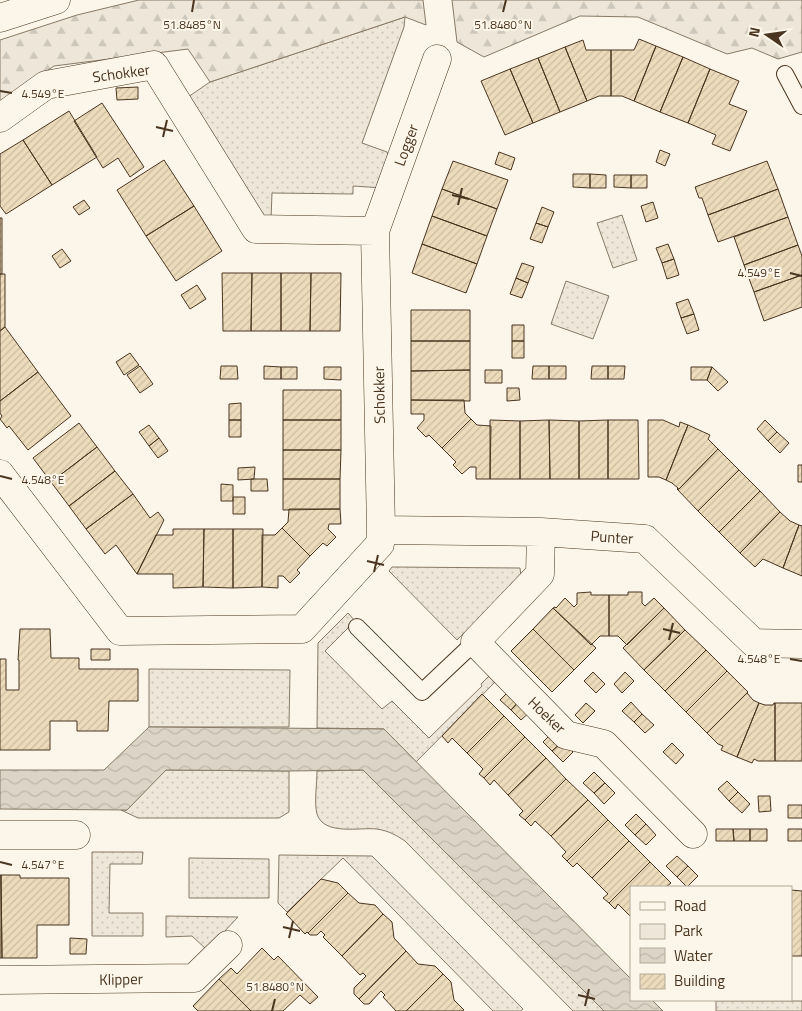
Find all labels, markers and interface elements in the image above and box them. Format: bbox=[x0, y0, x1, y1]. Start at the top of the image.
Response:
north arrow bbox=[742, 10, 792, 60]
text: 51.8485°N bbox=[163, 15, 221, 34]
text: 51.8480°N bbox=[474, 15, 532, 34]
text: N bbox=[743, 25, 765, 39]
street label: Schokker bbox=[91, 58, 151, 88]
text: 4.549°E bbox=[22, 84, 65, 103]
street label: Logger bbox=[388, 121, 424, 169]
text: 4.549°E bbox=[738, 263, 781, 282]
street label: Schokker bbox=[367, 366, 391, 424]
text: 4.548°E bbox=[22, 470, 65, 489]
street label: Punter bbox=[590, 524, 634, 550]
text: 4.548°E bbox=[738, 649, 781, 668]
street label: Hoeker bbox=[523, 691, 571, 739]
text: 4.547°E bbox=[22, 855, 65, 874]
legend bbox=[630, 886, 792, 1001]
text: Road bbox=[674, 894, 706, 917]
text: Park bbox=[674, 919, 703, 942]
text: Water bbox=[674, 944, 713, 967]
street label: Klipper bbox=[99, 967, 143, 991]
text: Building bbox=[674, 969, 725, 992]
text: 51.8480°N bbox=[246, 977, 304, 996]

